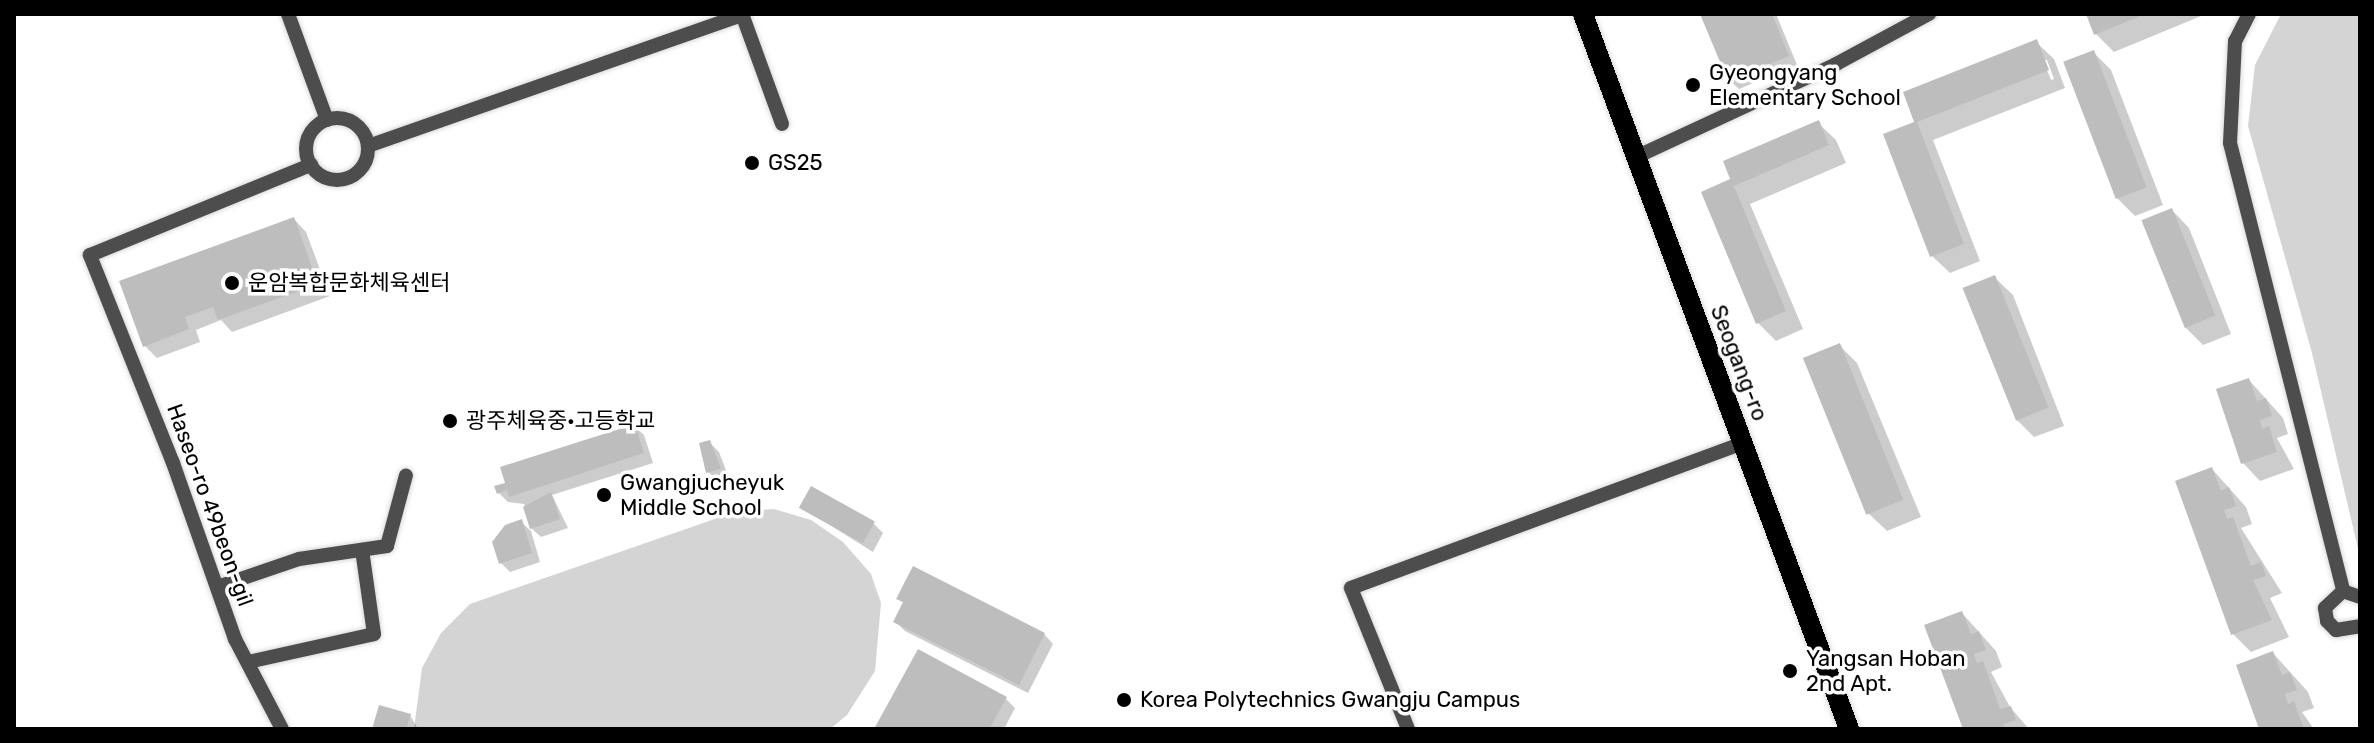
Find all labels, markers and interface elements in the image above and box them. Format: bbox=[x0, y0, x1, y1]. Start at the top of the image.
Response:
place label: Gyeongyang Elementary School bbox=[1709, 59, 1902, 110]
marker: Gyeongyang Elementary School bbox=[1684, 76, 1702, 94]
place label: GS25 bbox=[768, 150, 823, 176]
marker: GS25 bbox=[743, 154, 761, 172]
place label: 운암복합문화체육센터 bbox=[248, 270, 450, 296]
marker: 운암복합문화체육센터 bbox=[223, 274, 241, 292]
street label: Seogang-ro bbox=[1705, 301, 1773, 425]
street label: Haseo-ro 49beon-gil bbox=[161, 400, 259, 610]
place label: 광주체육중·고등학교 bbox=[466, 408, 655, 434]
marker: 광주체육중·고등학교 bbox=[441, 412, 459, 430]
place label: Gwangjucheyuk Middle School bbox=[620, 469, 784, 520]
marker: Gwangjucheyuk Middle School bbox=[595, 486, 613, 504]
place label: Yangsan Hoban 2nd Apt. bbox=[1806, 645, 1966, 696]
marker: Yangsan Hoban 2nd Apt. bbox=[1781, 662, 1799, 680]
place label: Korea Polytechnics Gwangju Campus bbox=[1140, 687, 1520, 713]
marker: Korea Polytechnics Gwangju Campus bbox=[1115, 691, 1133, 709]

